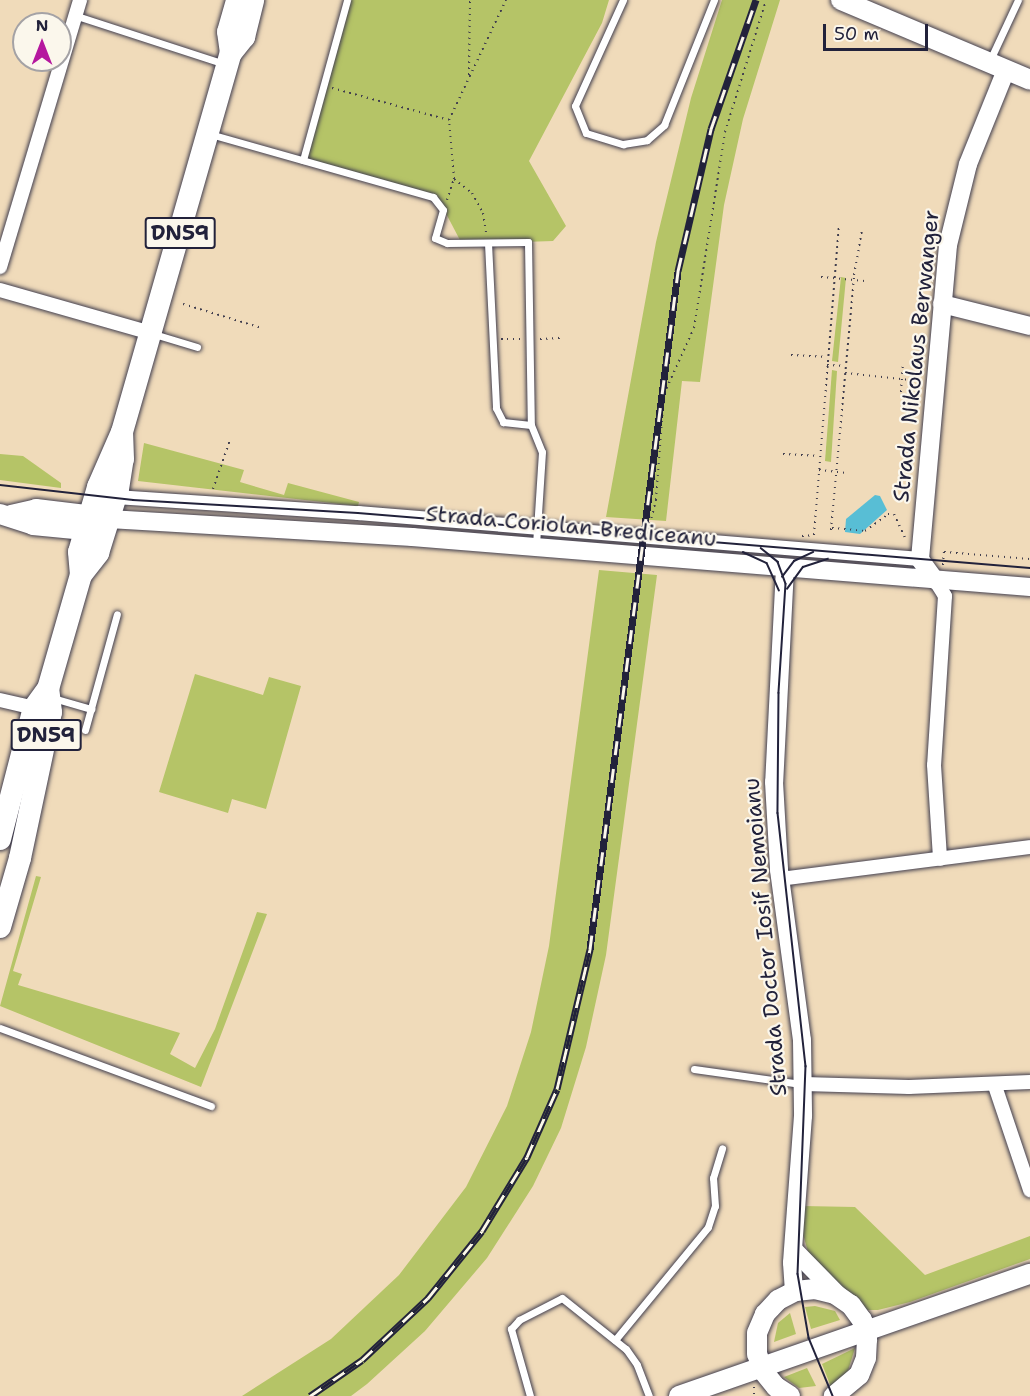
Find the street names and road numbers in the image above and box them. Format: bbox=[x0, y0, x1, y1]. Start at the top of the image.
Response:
street label: Strada Nikolaus Berwanger bbox=[888, 209, 944, 503]
road number: DN59 bbox=[144, 215, 216, 251]
street label: Strada Coriolan Brediceanu bbox=[425, 500, 717, 552]
road number: DN59 bbox=[10, 717, 82, 753]
street label: Strada Doctor Iosif Nemoianu bbox=[738, 777, 792, 1097]

